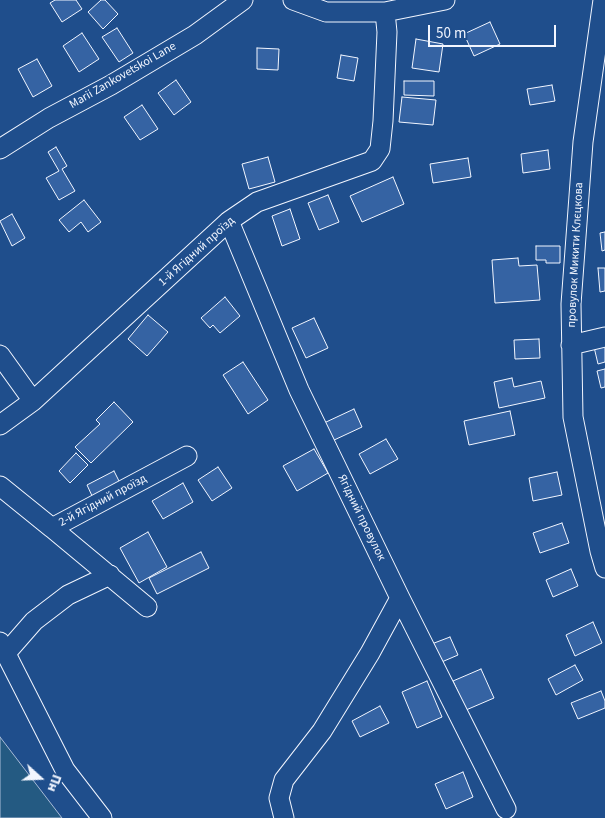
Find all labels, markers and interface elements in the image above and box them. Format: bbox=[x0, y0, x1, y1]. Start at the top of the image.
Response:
scale bar bbox=[430, 15, 558, 47]
text: 50 m bbox=[436, 23, 466, 44]
street label: Marii Zankovetskoi Lane bbox=[67, 40, 179, 112]
street label: провулок Микити Клєцкова bbox=[565, 182, 587, 328]
street label: 1-й Ягідний проїзд bbox=[156, 214, 238, 290]
street label: 2-й Ягідний проїзд bbox=[57, 472, 149, 530]
street label: Ягідний провулок bbox=[334, 473, 388, 563]
north arrow bbox=[15, 753, 65, 803]
text: Пн bbox=[42, 772, 66, 795]

